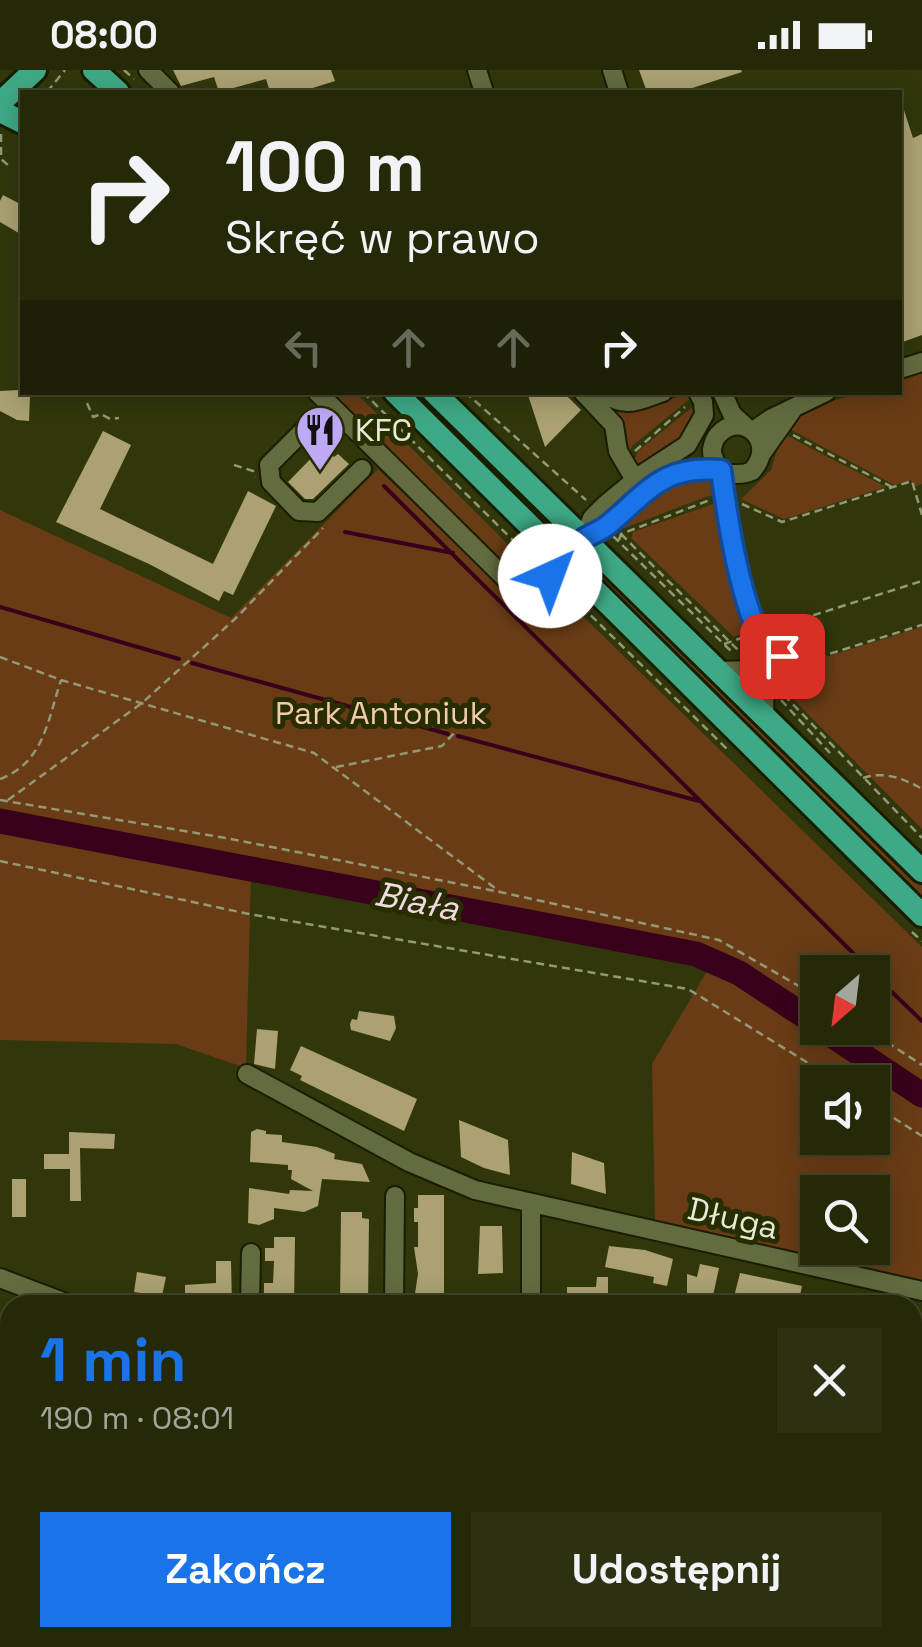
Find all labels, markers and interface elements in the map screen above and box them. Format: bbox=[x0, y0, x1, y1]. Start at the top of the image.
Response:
text: 08:00 bbox=[50, 11, 158, 59]
text: 100 m bbox=[225, 122, 425, 211]
icon: right bbox=[60, 130, 190, 260]
text: Skręć w prawo bbox=[225, 209, 540, 266]
icon: left bbox=[276, 320, 331, 375]
icon: ahead bbox=[381, 320, 436, 375]
icon: ahead bbox=[486, 320, 541, 375]
icon: right bbox=[591, 320, 646, 375]
restaurant icon: KFC bbox=[294, 404, 346, 472]
place label: KFC bbox=[355, 410, 412, 450]
position arrow bbox=[498, 524, 602, 628]
pin bbox=[740, 614, 825, 699]
icon: arrive bbox=[755, 629, 810, 684]
park label: Park Antoniuk bbox=[275, 693, 487, 733]
water label: Biała bbox=[371, 871, 464, 931]
north arrow bbox=[800, 955, 890, 1045]
map controls bbox=[800, 955, 890, 1265]
button: sound bbox=[800, 1065, 890, 1155]
button: search bbox=[800, 1175, 890, 1265]
street label: Długa bbox=[684, 1188, 782, 1248]
text: 1 min bbox=[40, 1322, 187, 1399]
button: close bbox=[777, 1328, 882, 1433]
text: 190 m · 08:01 bbox=[40, 1398, 234, 1438]
button: Zakończ bbox=[40, 1512, 451, 1627]
button: Udostępnij bbox=[471, 1512, 882, 1627]

